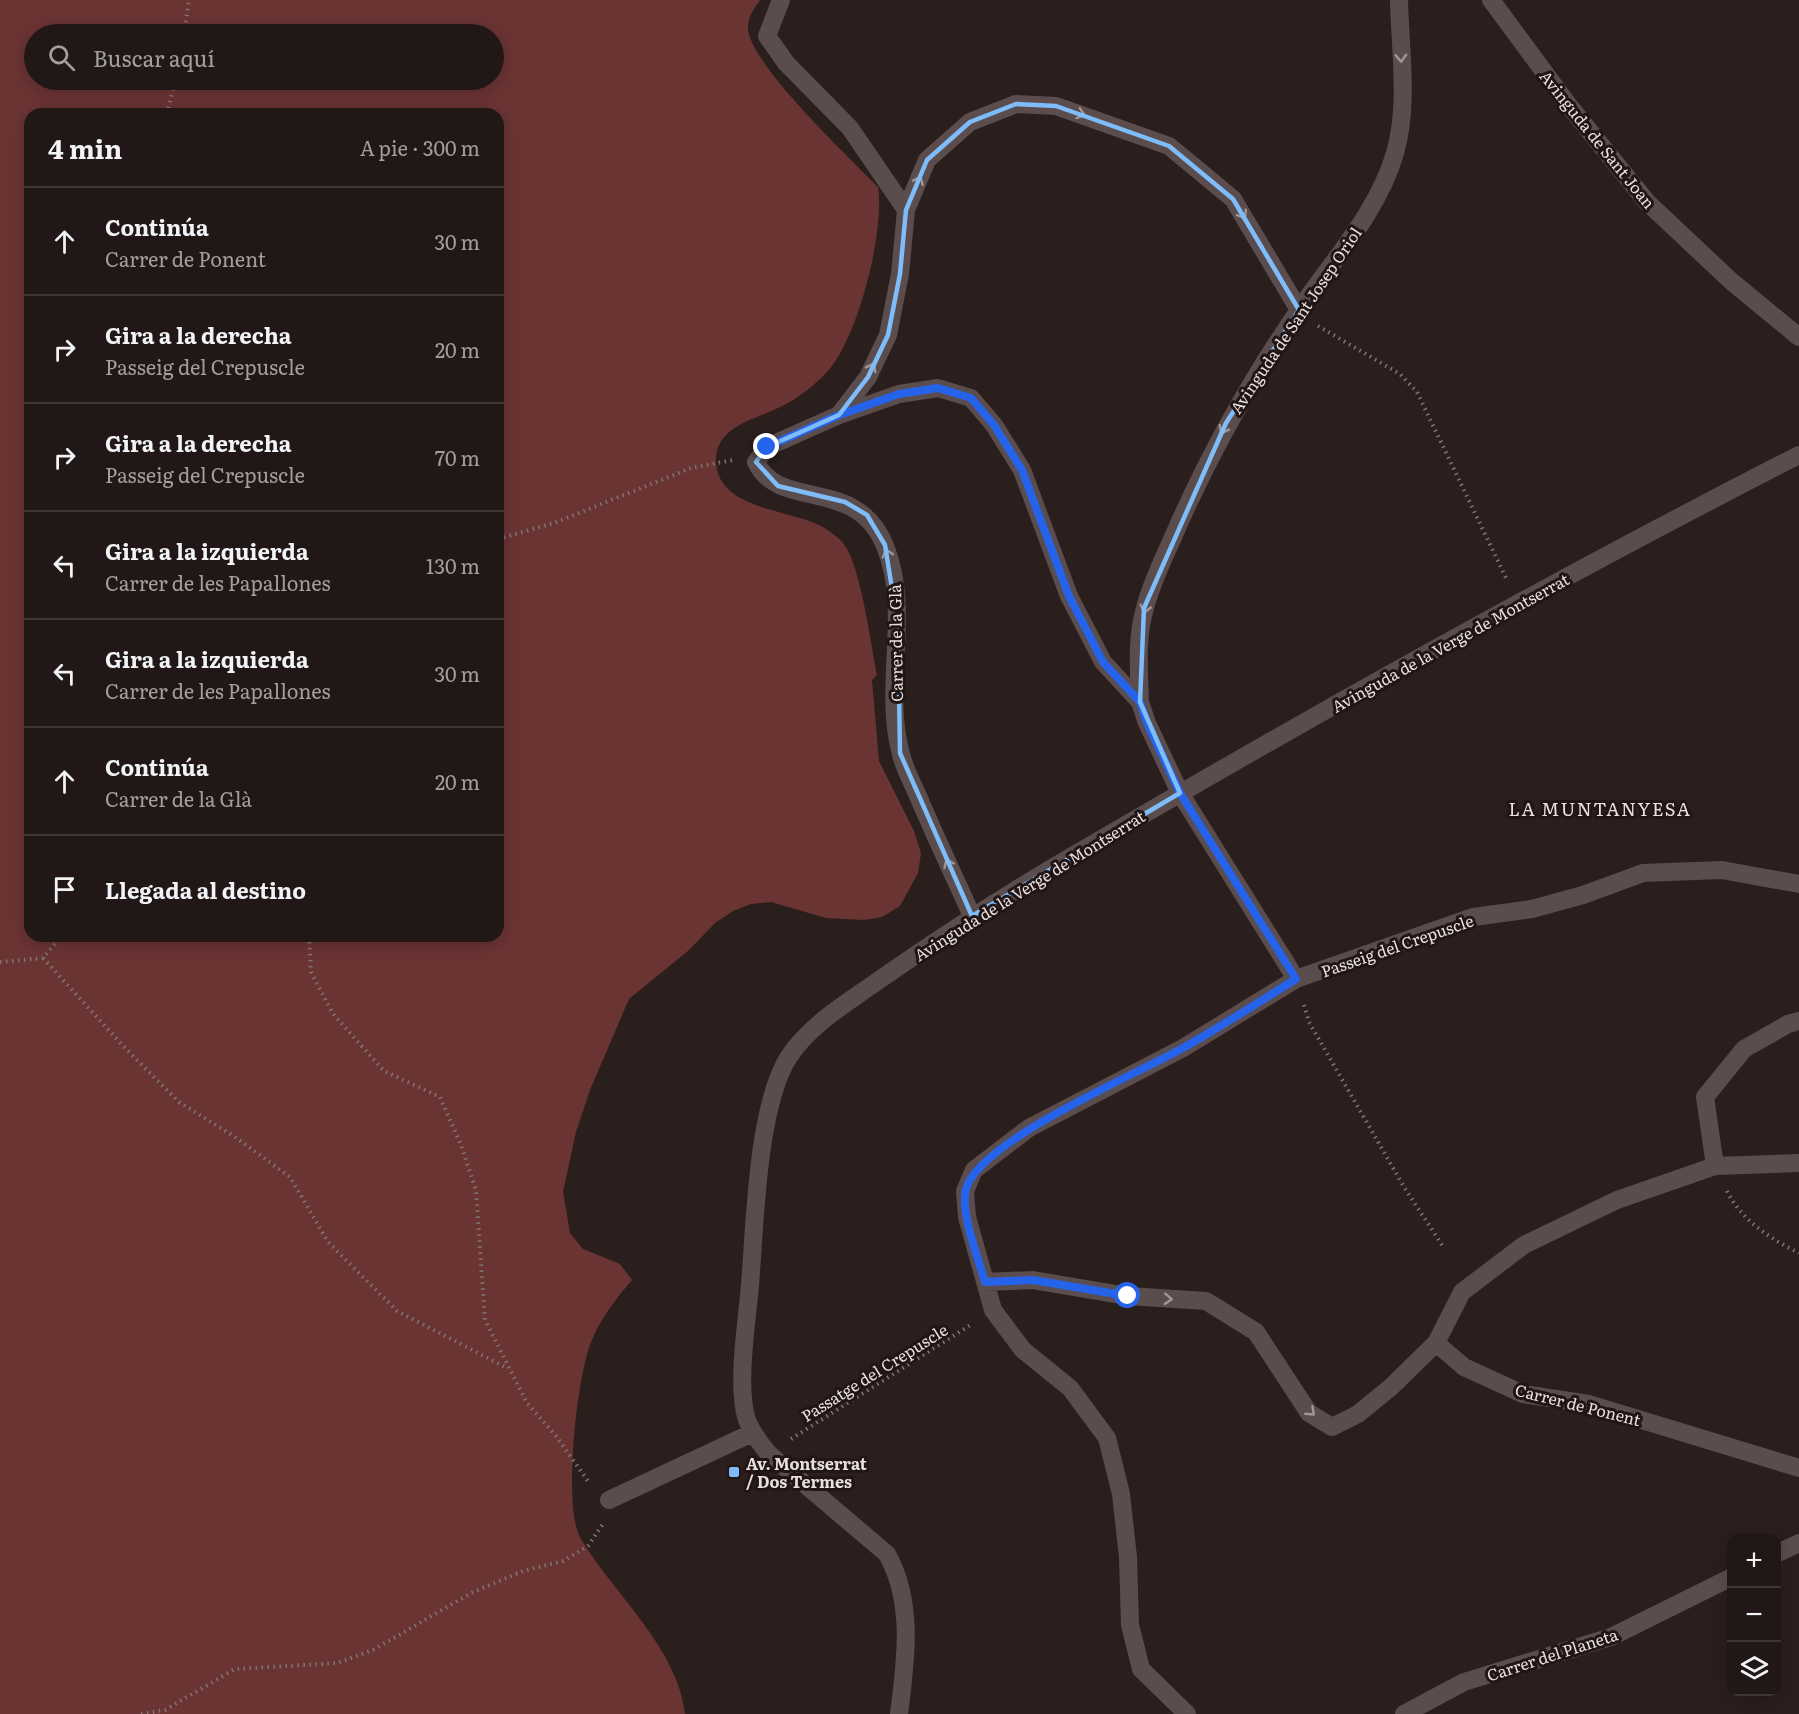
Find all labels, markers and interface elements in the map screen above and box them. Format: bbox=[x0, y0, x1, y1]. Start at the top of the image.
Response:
search box bbox=[24, 24, 504, 90]
icon: search bbox=[45, 41, 78, 74]
text: Buscar aquí bbox=[93, 41, 215, 74]
one-way arrow bbox=[1394, 54, 1407, 63]
street label: Avinguda de Sant Joan bbox=[1535, 65, 1662, 214]
one-way arrow bbox=[1075, 107, 1086, 120]
text: 4 min bbox=[48, 128, 122, 167]
text: A pie · 300 m bbox=[360, 132, 480, 162]
one-way arrow bbox=[912, 175, 924, 186]
one-way arrow bbox=[1236, 208, 1247, 219]
text: Continúa bbox=[105, 210, 209, 243]
street label: Avinguda de Sant Josep Oriol bbox=[1223, 222, 1367, 418]
icon: ahead bbox=[48, 225, 81, 258]
text: 30 m bbox=[434, 226, 480, 256]
text: Carrer de Ponent bbox=[105, 243, 266, 273]
text: Gira a la derecha bbox=[105, 318, 292, 351]
icon: right bbox=[48, 333, 81, 366]
text: 20 m bbox=[435, 334, 480, 364]
text: Passeig del Crepuscle bbox=[105, 351, 305, 381]
one-way arrow bbox=[865, 363, 877, 374]
one-way arrow bbox=[1219, 424, 1230, 435]
text: Gira a la derecha bbox=[105, 426, 292, 459]
route end bbox=[753, 433, 779, 459]
icon: right bbox=[48, 441, 81, 474]
text: 70 m bbox=[435, 442, 480, 472]
text: Passeig del Crepuscle bbox=[105, 459, 305, 489]
text: Gira a la izquierda bbox=[105, 534, 309, 567]
one-way arrow bbox=[882, 548, 894, 559]
icon: left bbox=[48, 549, 81, 582]
text: 130 m bbox=[426, 550, 480, 580]
street label: Avinguda de la Verge de Montserrat bbox=[1327, 566, 1574, 718]
text: Carrer de les Papallones bbox=[105, 567, 330, 597]
street label: Carrer de la Glà bbox=[882, 584, 908, 702]
one-way arrow bbox=[1140, 604, 1153, 614]
text: Gira a la izquierda bbox=[105, 642, 309, 675]
icon: left bbox=[48, 657, 81, 690]
text: 30 m bbox=[434, 658, 480, 688]
text: Carrer de les Papallones bbox=[105, 675, 330, 705]
text: Continúa bbox=[105, 750, 209, 783]
icon: ahead bbox=[48, 765, 81, 798]
text: 20 m bbox=[435, 766, 480, 796]
text: Carrer de la Glà bbox=[105, 783, 252, 813]
district label: LA MUNTANYESA bbox=[1508, 795, 1692, 822]
street label: Avinguda de la Verge de Montserrat bbox=[909, 803, 1150, 966]
one-way arrow bbox=[943, 858, 955, 869]
icon: arrive bbox=[48, 873, 81, 906]
text: Llegada al destino bbox=[105, 873, 306, 906]
street label: Passeig del Crepuscle bbox=[1318, 908, 1476, 982]
route start bbox=[1114, 1282, 1140, 1308]
one-way arrow bbox=[1163, 1292, 1172, 1305]
street label: Passatge del Crepuscle bbox=[796, 1317, 952, 1427]
street label: Carrer de Ponent bbox=[1513, 1377, 1644, 1431]
one-way arrow bbox=[1305, 1405, 1315, 1416]
place label: Av. Montserrat / Dos Termes bbox=[746, 1451, 867, 1493]
marker: Av. Montserrat / Dos Termes bbox=[727, 1465, 741, 1479]
map controls bbox=[1727, 1534, 1781, 1696]
button: + bbox=[1727, 1534, 1781, 1588]
button: − bbox=[1727, 1588, 1781, 1642]
street label: Carrer del Planeta bbox=[1483, 1621, 1621, 1687]
button: layers bbox=[1727, 1642, 1781, 1696]

